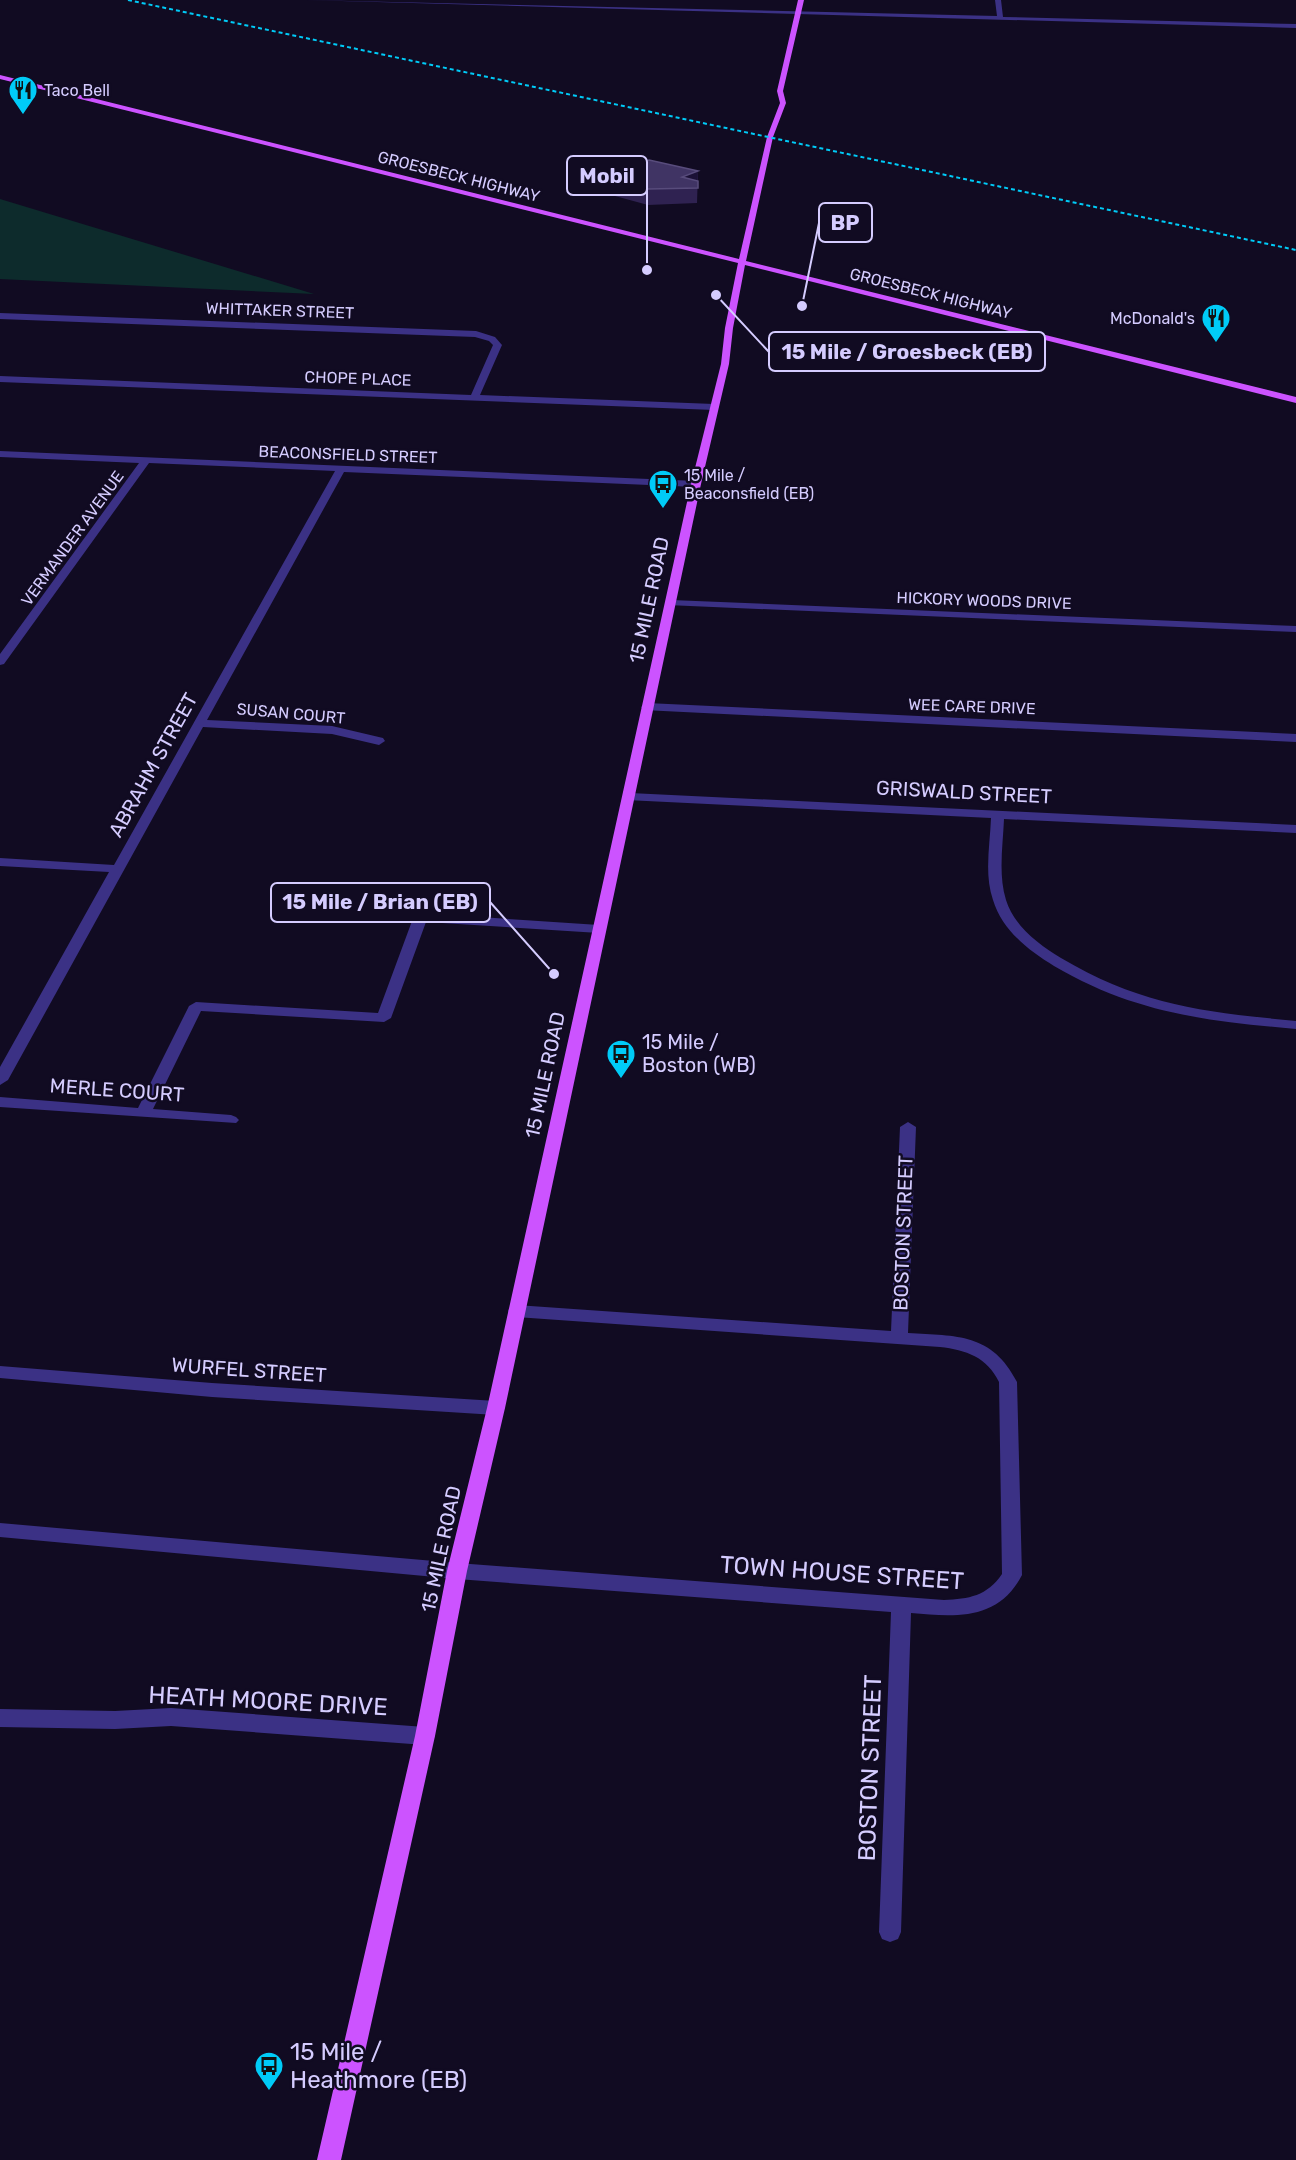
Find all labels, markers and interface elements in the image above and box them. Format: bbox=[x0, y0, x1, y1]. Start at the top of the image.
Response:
restaurant icon: Taco Bell bbox=[7, 74, 39, 116]
place label: Taco Bell bbox=[44, 81, 110, 100]
street label: GROESBECK HIGHWAY bbox=[376, 147, 542, 206]
callout: Mobil bbox=[567, 156, 647, 195]
text: Mobil bbox=[579, 163, 635, 188]
callout: BP bbox=[819, 203, 872, 242]
text: BP bbox=[831, 210, 859, 235]
street label: GROESBECK HIGHWAY bbox=[848, 264, 1014, 323]
street label: WHITTAKER STREET bbox=[205, 298, 355, 323]
restaurant icon: McDonald's bbox=[1200, 302, 1232, 344]
place label: McDonald's bbox=[1110, 309, 1195, 328]
callout: 15 Mile / Groesbeck (EB) bbox=[769, 332, 1045, 371]
text: 15 Mile / Groesbeck (EB) bbox=[781, 339, 1033, 364]
street label: CHOPE PLACE bbox=[304, 367, 412, 390]
street label: BEACONSFIELD STREET bbox=[258, 442, 438, 467]
place label: 15 Mile / Beaconsfield (EB) bbox=[684, 466, 814, 503]
street label: VERMANDER AVENUE bbox=[17, 467, 128, 609]
bus stop icon: 15 Mile / Beaconsfield (EB) bbox=[647, 468, 679, 510]
street label: 15 MILE ROAD bbox=[624, 535, 674, 665]
street label: HICKORY WOODS DRIVE bbox=[896, 588, 1072, 613]
street label: ABRAHM STREET bbox=[103, 688, 203, 841]
street label: WEE CARE DRIVE bbox=[908, 695, 1036, 718]
street label: SUSAN COURT bbox=[236, 699, 346, 728]
street label: GRISWALD STREET bbox=[875, 775, 1053, 809]
callout: 15 Mile / Brian (EB) bbox=[271, 883, 490, 922]
text: 15 Mile / Brian (EB) bbox=[282, 889, 478, 914]
street label: 15 MILE ROAD bbox=[520, 1010, 570, 1140]
place label: 15 Mile / Boston (WB) bbox=[642, 1030, 756, 1077]
bus stop icon: 15 Mile / Boston (WB) bbox=[605, 1038, 637, 1080]
street label: MERLE COURT bbox=[49, 1073, 185, 1107]
street label: BOSTON STREET bbox=[888, 1154, 918, 1311]
street label: WURFEL STREET bbox=[171, 1353, 328, 1387]
street label: 15 MILE ROAD bbox=[416, 1484, 466, 1614]
street label: TOWN HOUSE STREET bbox=[719, 1551, 965, 1595]
street label: BOSTON STREET bbox=[853, 1674, 887, 1862]
street label: HEATH MOORE DRIVE bbox=[148, 1681, 388, 1721]
place label: 15 Mile / Heathmore (EB) bbox=[290, 2038, 467, 2094]
bus stop icon: 15 Mile / Heathmore (EB) bbox=[253, 2050, 285, 2092]

